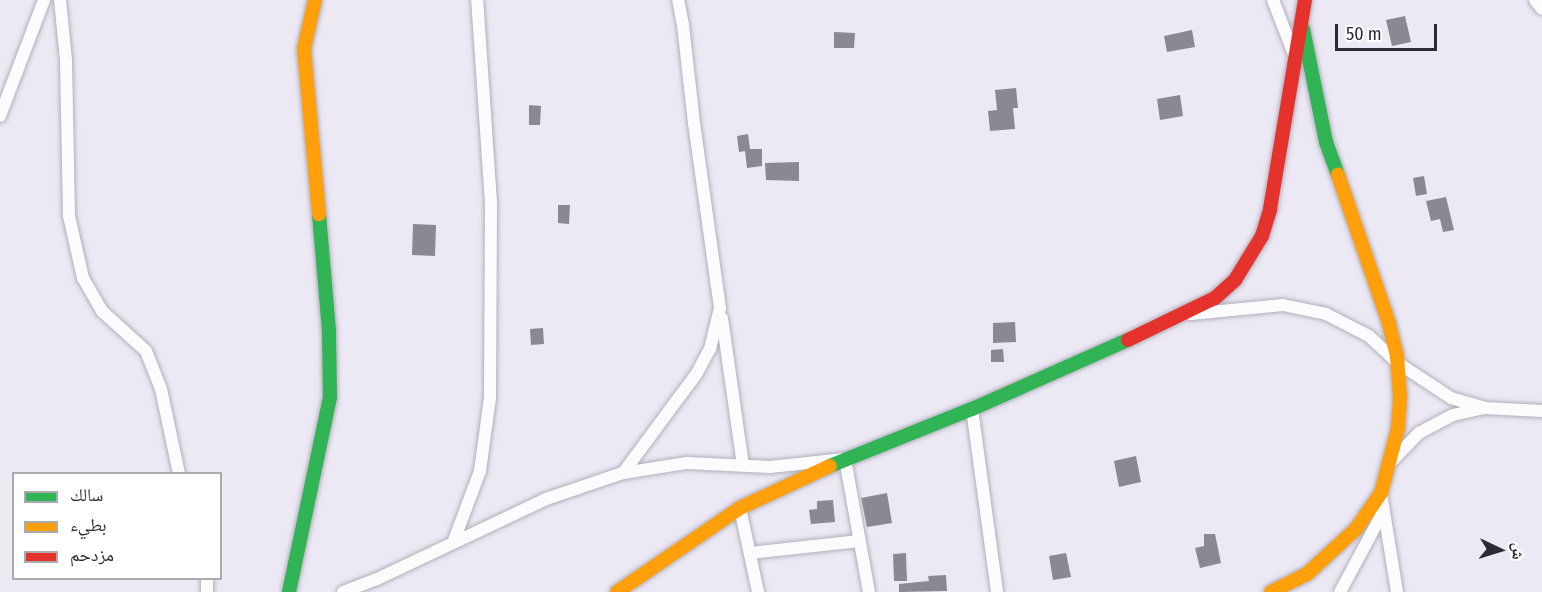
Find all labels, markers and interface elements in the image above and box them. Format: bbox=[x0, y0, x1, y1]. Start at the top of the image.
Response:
scale bar bbox=[1338, 12, 1440, 50]
text: 50 m bbox=[1346, 23, 1382, 45]
legend bbox=[12, 472, 222, 580]
text: سالك bbox=[70, 484, 103, 506]
text: بطيء bbox=[70, 514, 107, 536]
north arrow bbox=[1470, 520, 1530, 580]
text: ش bbox=[1508, 542, 1529, 560]
text: مزدحم bbox=[70, 544, 114, 566]

